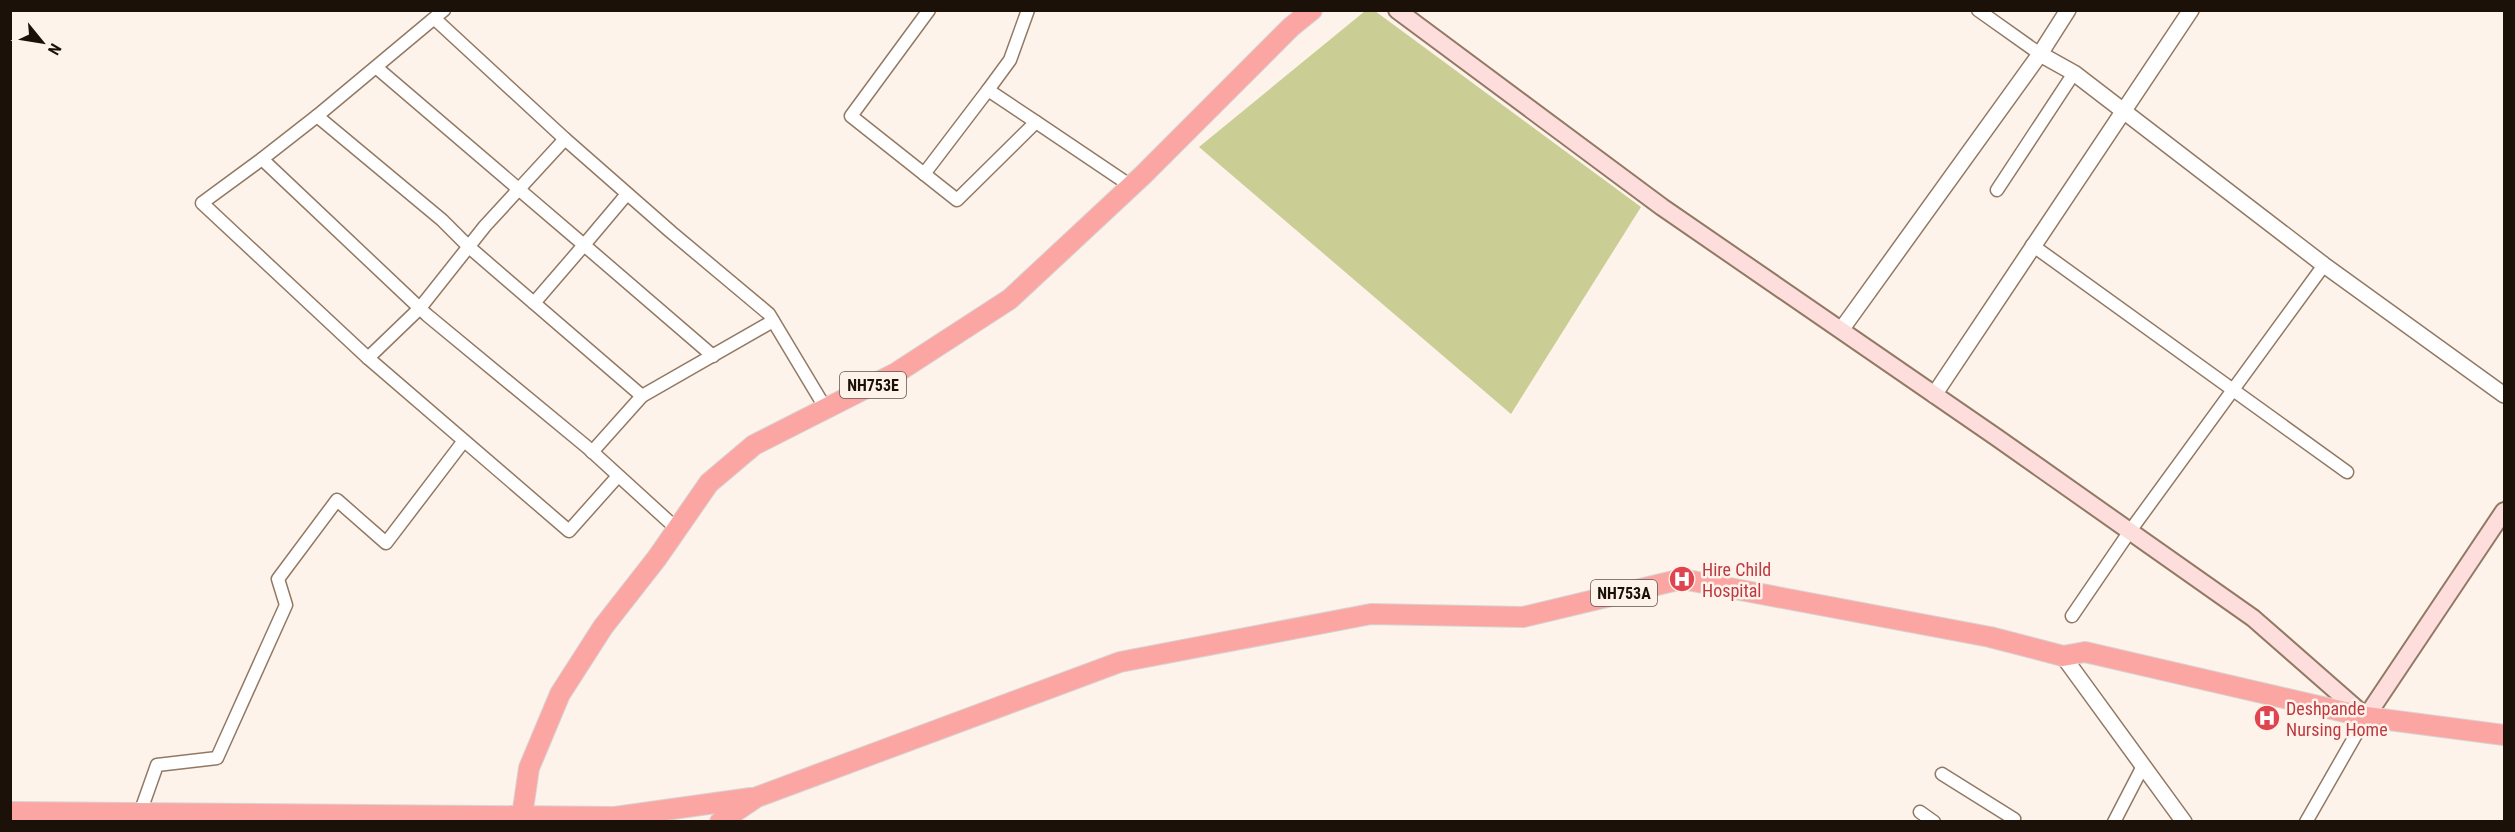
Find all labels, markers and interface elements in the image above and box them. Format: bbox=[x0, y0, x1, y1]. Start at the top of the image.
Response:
north arrow bbox=[12, 12, 72, 72]
text: N bbox=[44, 40, 65, 58]
road number: NH753E bbox=[840, 372, 906, 398]
place label: Hire Child Hospital bbox=[1702, 559, 1771, 601]
hospital icon: Hire Child Hospital bbox=[1667, 564, 1697, 594]
road number: NH753A bbox=[1591, 580, 1657, 606]
place label: Deshpande Nursing Home bbox=[2286, 698, 2388, 740]
hospital icon: Deshpande Nursing Home bbox=[2252, 703, 2282, 733]

